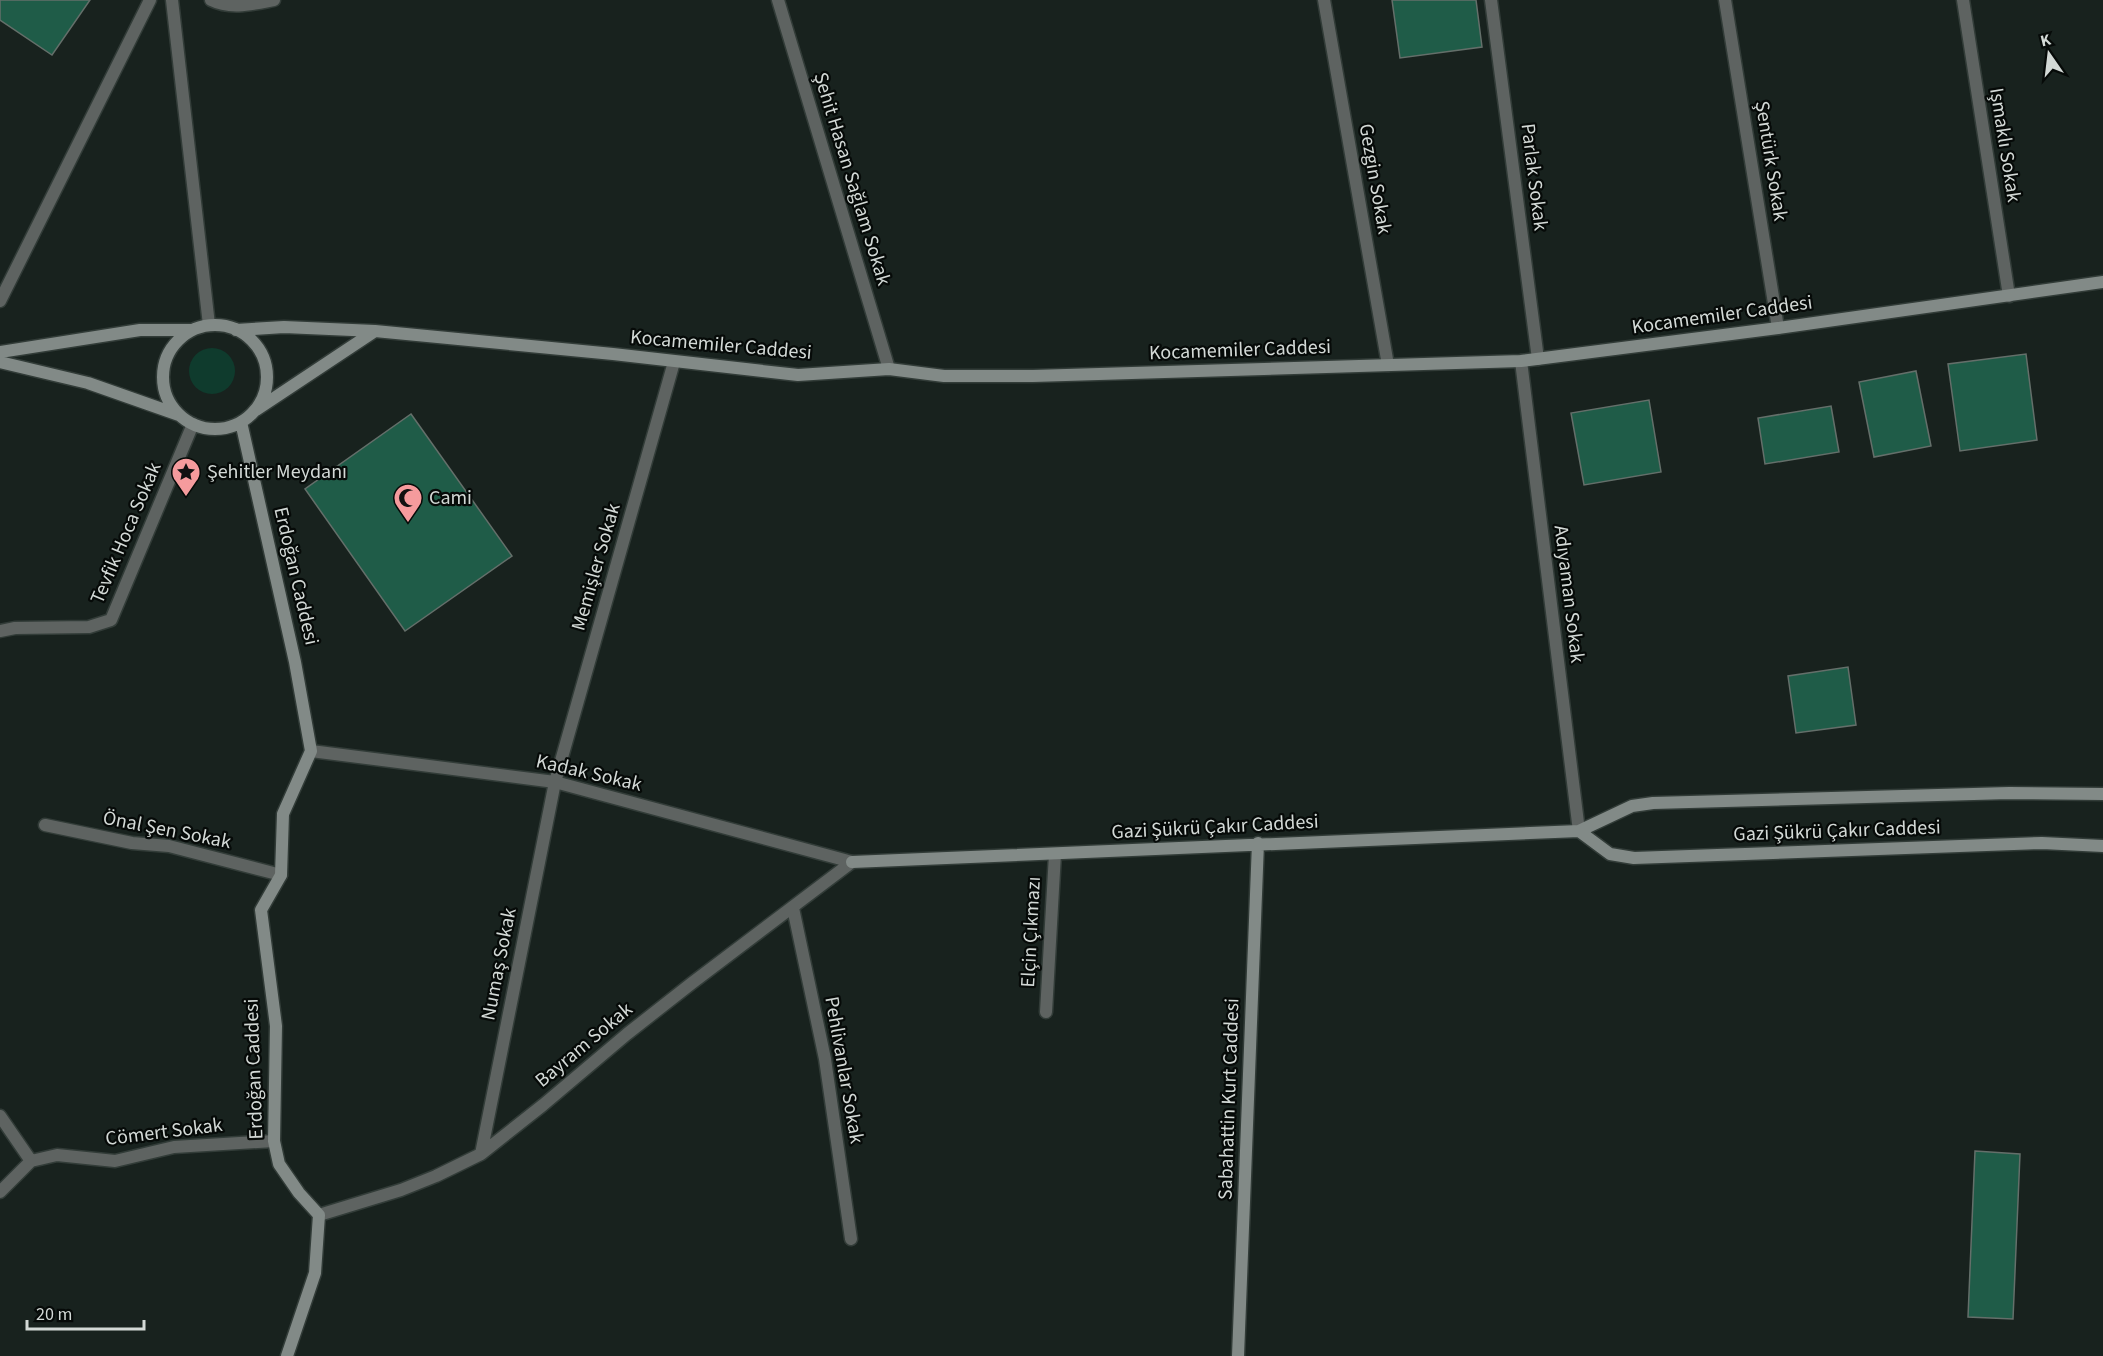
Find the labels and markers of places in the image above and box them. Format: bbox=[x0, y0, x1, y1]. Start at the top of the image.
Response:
place icon: Şehitler Meydanı bbox=[170, 456, 202, 498]
place label: Şehitler Meydanı bbox=[207, 458, 347, 486]
mosque icon: Cami bbox=[392, 482, 424, 524]
place label: Cami bbox=[429, 484, 472, 512]

